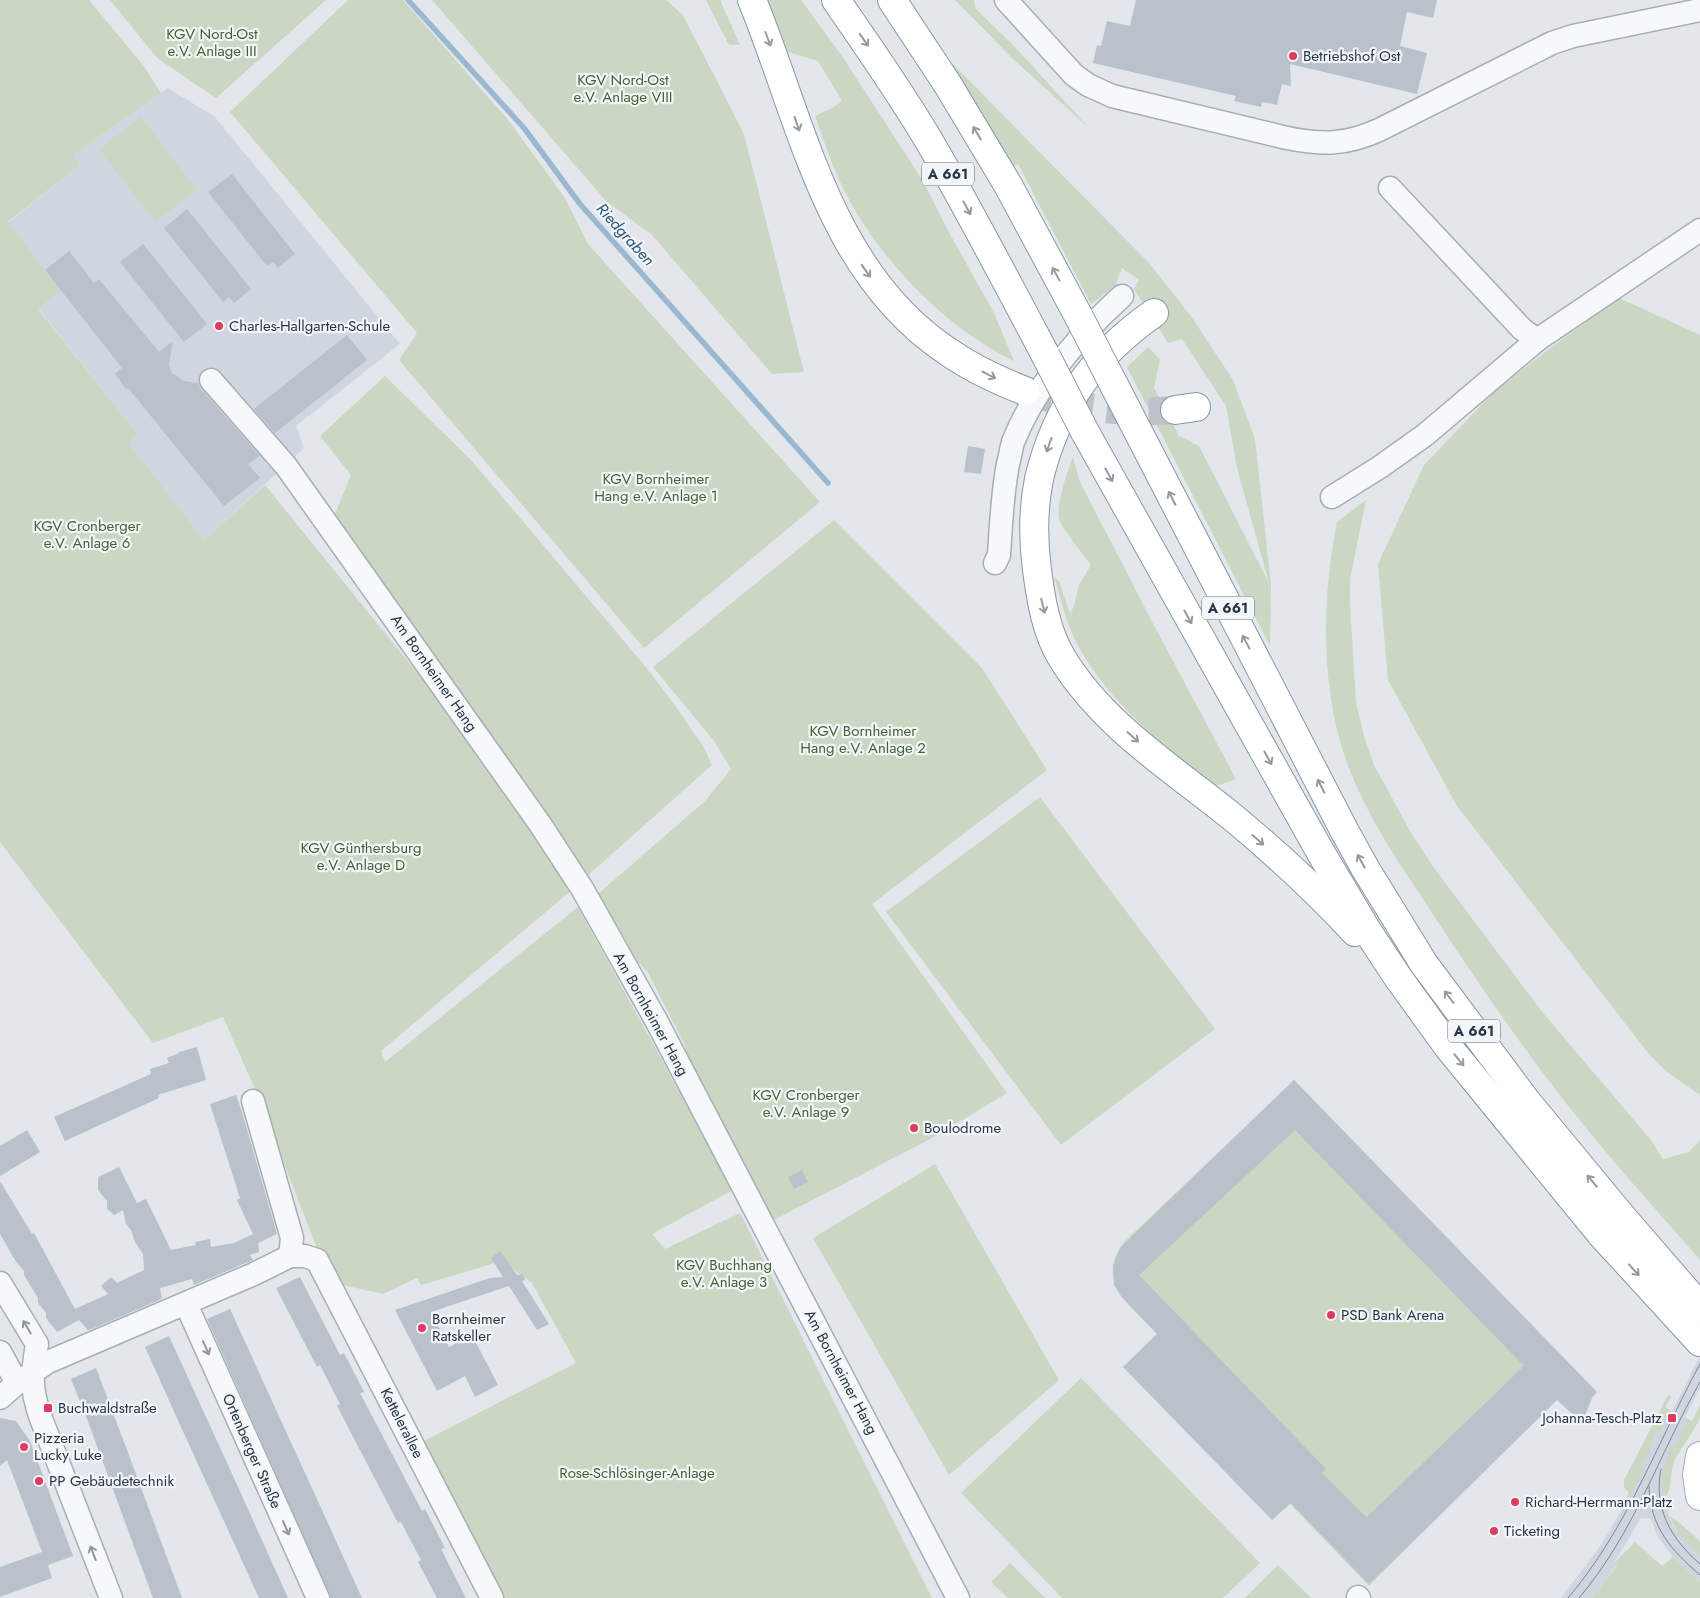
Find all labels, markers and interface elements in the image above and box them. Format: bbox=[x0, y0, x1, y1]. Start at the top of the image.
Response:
park label: KGV Nord-Ost e.V. Anlage III bbox=[166, 23, 258, 62]
one-way arrow bbox=[763, 31, 773, 46]
one-way arrow bbox=[859, 33, 869, 47]
place label: Betriebshof Ost bbox=[1303, 45, 1401, 67]
marker: Betriebshof Ost bbox=[1287, 50, 1299, 62]
park label: KGV Nord-Ost e.V. Anlage VIII bbox=[573, 69, 673, 108]
one-way arrow bbox=[793, 116, 803, 132]
one-way arrow bbox=[971, 126, 981, 140]
road number: A 661 bbox=[922, 162, 974, 185]
water label: Riedgraben bbox=[591, 198, 660, 271]
one-way arrow bbox=[963, 201, 973, 215]
one-way arrow bbox=[861, 264, 871, 278]
one-way arrow bbox=[1051, 267, 1061, 282]
place label: Charles-Hallgarten-Schule bbox=[229, 315, 391, 337]
marker: Charles-Hallgarten-Schule bbox=[213, 320, 225, 332]
one-way arrow bbox=[981, 370, 996, 380]
one-way arrow bbox=[1044, 436, 1053, 452]
one-way arrow bbox=[1104, 467, 1114, 482]
park label: KGV Bornheimer Hang e.V. Anlage 1 bbox=[594, 468, 718, 507]
one-way arrow bbox=[1167, 491, 1176, 506]
park label: KGV Cronberger e.V. Anlage 6 bbox=[33, 515, 141, 554]
road number: A 661 bbox=[1202, 596, 1254, 620]
one-way arrow bbox=[1039, 597, 1048, 613]
one-way arrow bbox=[1183, 609, 1193, 624]
street label: Am Bornheimer Hang bbox=[385, 610, 483, 736]
one-way arrow bbox=[1241, 635, 1251, 650]
park label: KGV Bornheimer Hang e.V. Anlage 2 bbox=[800, 720, 926, 759]
one-way arrow bbox=[1126, 731, 1139, 743]
one-way arrow bbox=[1263, 751, 1273, 765]
one-way arrow bbox=[1316, 779, 1326, 794]
one-way arrow bbox=[1252, 834, 1265, 846]
park label: KGV Günthersburg e.V. Anlage D bbox=[301, 837, 421, 876]
one-way arrow bbox=[1356, 854, 1365, 869]
street label: Am Bornheimer Hang bbox=[608, 948, 694, 1080]
one-way arrow bbox=[1444, 990, 1454, 1004]
road number: A 661 bbox=[1448, 1019, 1500, 1042]
one-way arrow bbox=[1453, 1054, 1464, 1067]
park label: KGV Cronberger e.V. Anlage 9 bbox=[752, 1084, 860, 1123]
place label: Boulodrome bbox=[924, 1117, 1001, 1139]
marker: Boulodrome bbox=[908, 1122, 920, 1134]
one-way arrow bbox=[1586, 1174, 1597, 1187]
park label: KGV Buchhang e.V. Anlage 3 bbox=[676, 1254, 772, 1293]
one-way arrow bbox=[1628, 1264, 1639, 1277]
place label: PSD Bank Arena bbox=[1341, 1304, 1444, 1326]
street label: Am Bornheimer Hang bbox=[799, 1306, 883, 1438]
place label: Bornheimer Ratskeller bbox=[432, 1308, 507, 1347]
marker: PSD Bank Arena bbox=[1325, 1309, 1337, 1321]
one-way arrow bbox=[21, 1320, 31, 1334]
marker: Bornheimer Ratskeller bbox=[416, 1322, 428, 1334]
one-way arrow bbox=[201, 1340, 211, 1355]
street label: Kettelerallee bbox=[375, 1384, 429, 1462]
street label: Ortenberger Straße bbox=[217, 1390, 287, 1512]
place label: Buchwaldstraße bbox=[58, 1397, 157, 1419]
marker: Buchwaldstraße bbox=[42, 1402, 54, 1414]
place label: Johanna-Tesch-Platz bbox=[1540, 1407, 1662, 1429]
marker: Johanna-Tesch-Platz bbox=[1666, 1412, 1678, 1424]
place label: Pizzeria Lucky Luke bbox=[34, 1427, 102, 1466]
marker: Pizzeria Lucky Luke bbox=[18, 1441, 30, 1453]
park label: Rose-Schlösinger-Anlage bbox=[559, 1462, 715, 1484]
place label: PP Gebäudetechnik bbox=[49, 1470, 174, 1492]
marker: PP Gebäudetechnik bbox=[33, 1475, 45, 1487]
place label: Richard-Herrmann-Platz bbox=[1525, 1491, 1672, 1513]
marker: Richard-Herrmann-Platz bbox=[1509, 1496, 1521, 1508]
one-way arrow bbox=[282, 1520, 292, 1535]
place label: Ticketing bbox=[1504, 1520, 1560, 1542]
marker: Ticketing bbox=[1488, 1525, 1500, 1537]
one-way arrow bbox=[88, 1545, 97, 1560]

